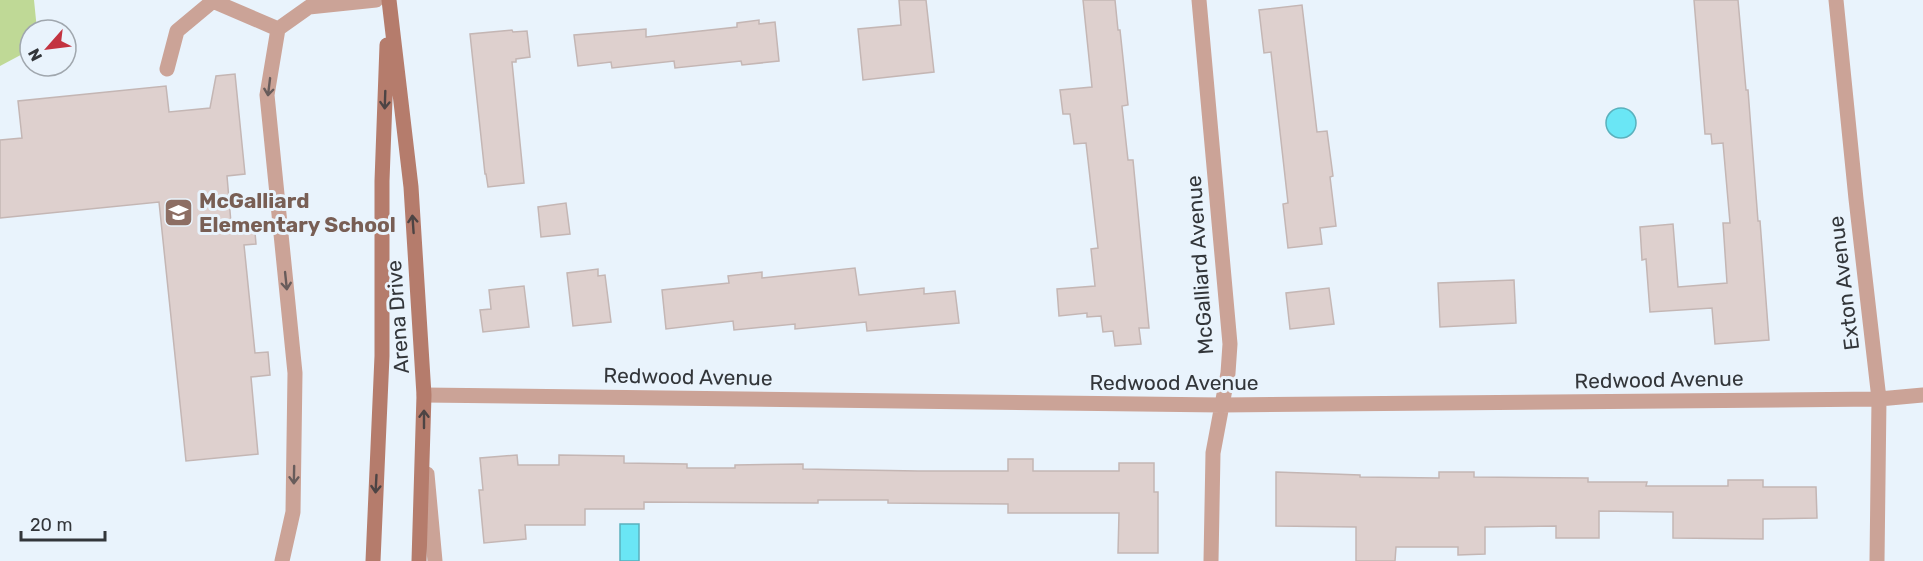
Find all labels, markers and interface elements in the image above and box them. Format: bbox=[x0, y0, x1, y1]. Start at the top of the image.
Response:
north arrow bbox=[18, 18, 78, 78]
text: N bbox=[24, 45, 46, 64]
one-way arrow bbox=[263, 76, 274, 96]
one-way arrow bbox=[379, 90, 390, 110]
street label: McGalliard Avenue bbox=[1181, 175, 1218, 355]
place label: McGalliard Elementary School bbox=[199, 188, 396, 237]
school or university icon: McGalliard Elementary School bbox=[162, 197, 194, 229]
one-way arrow bbox=[408, 214, 419, 234]
street label: Exton Avenue bbox=[1823, 214, 1864, 352]
street label: Arena Drive bbox=[381, 259, 414, 375]
one-way arrow bbox=[280, 270, 291, 290]
street label: Redwood Avenue bbox=[603, 363, 773, 390]
street label: Redwood Avenue bbox=[1574, 366, 1744, 393]
street label: Redwood Avenue bbox=[1089, 370, 1259, 395]
one-way arrow bbox=[418, 409, 430, 429]
one-way arrow bbox=[288, 465, 299, 485]
one-way arrow bbox=[371, 474, 382, 494]
scale bar bbox=[21, 504, 105, 542]
text: 20 m bbox=[30, 514, 72, 536]

